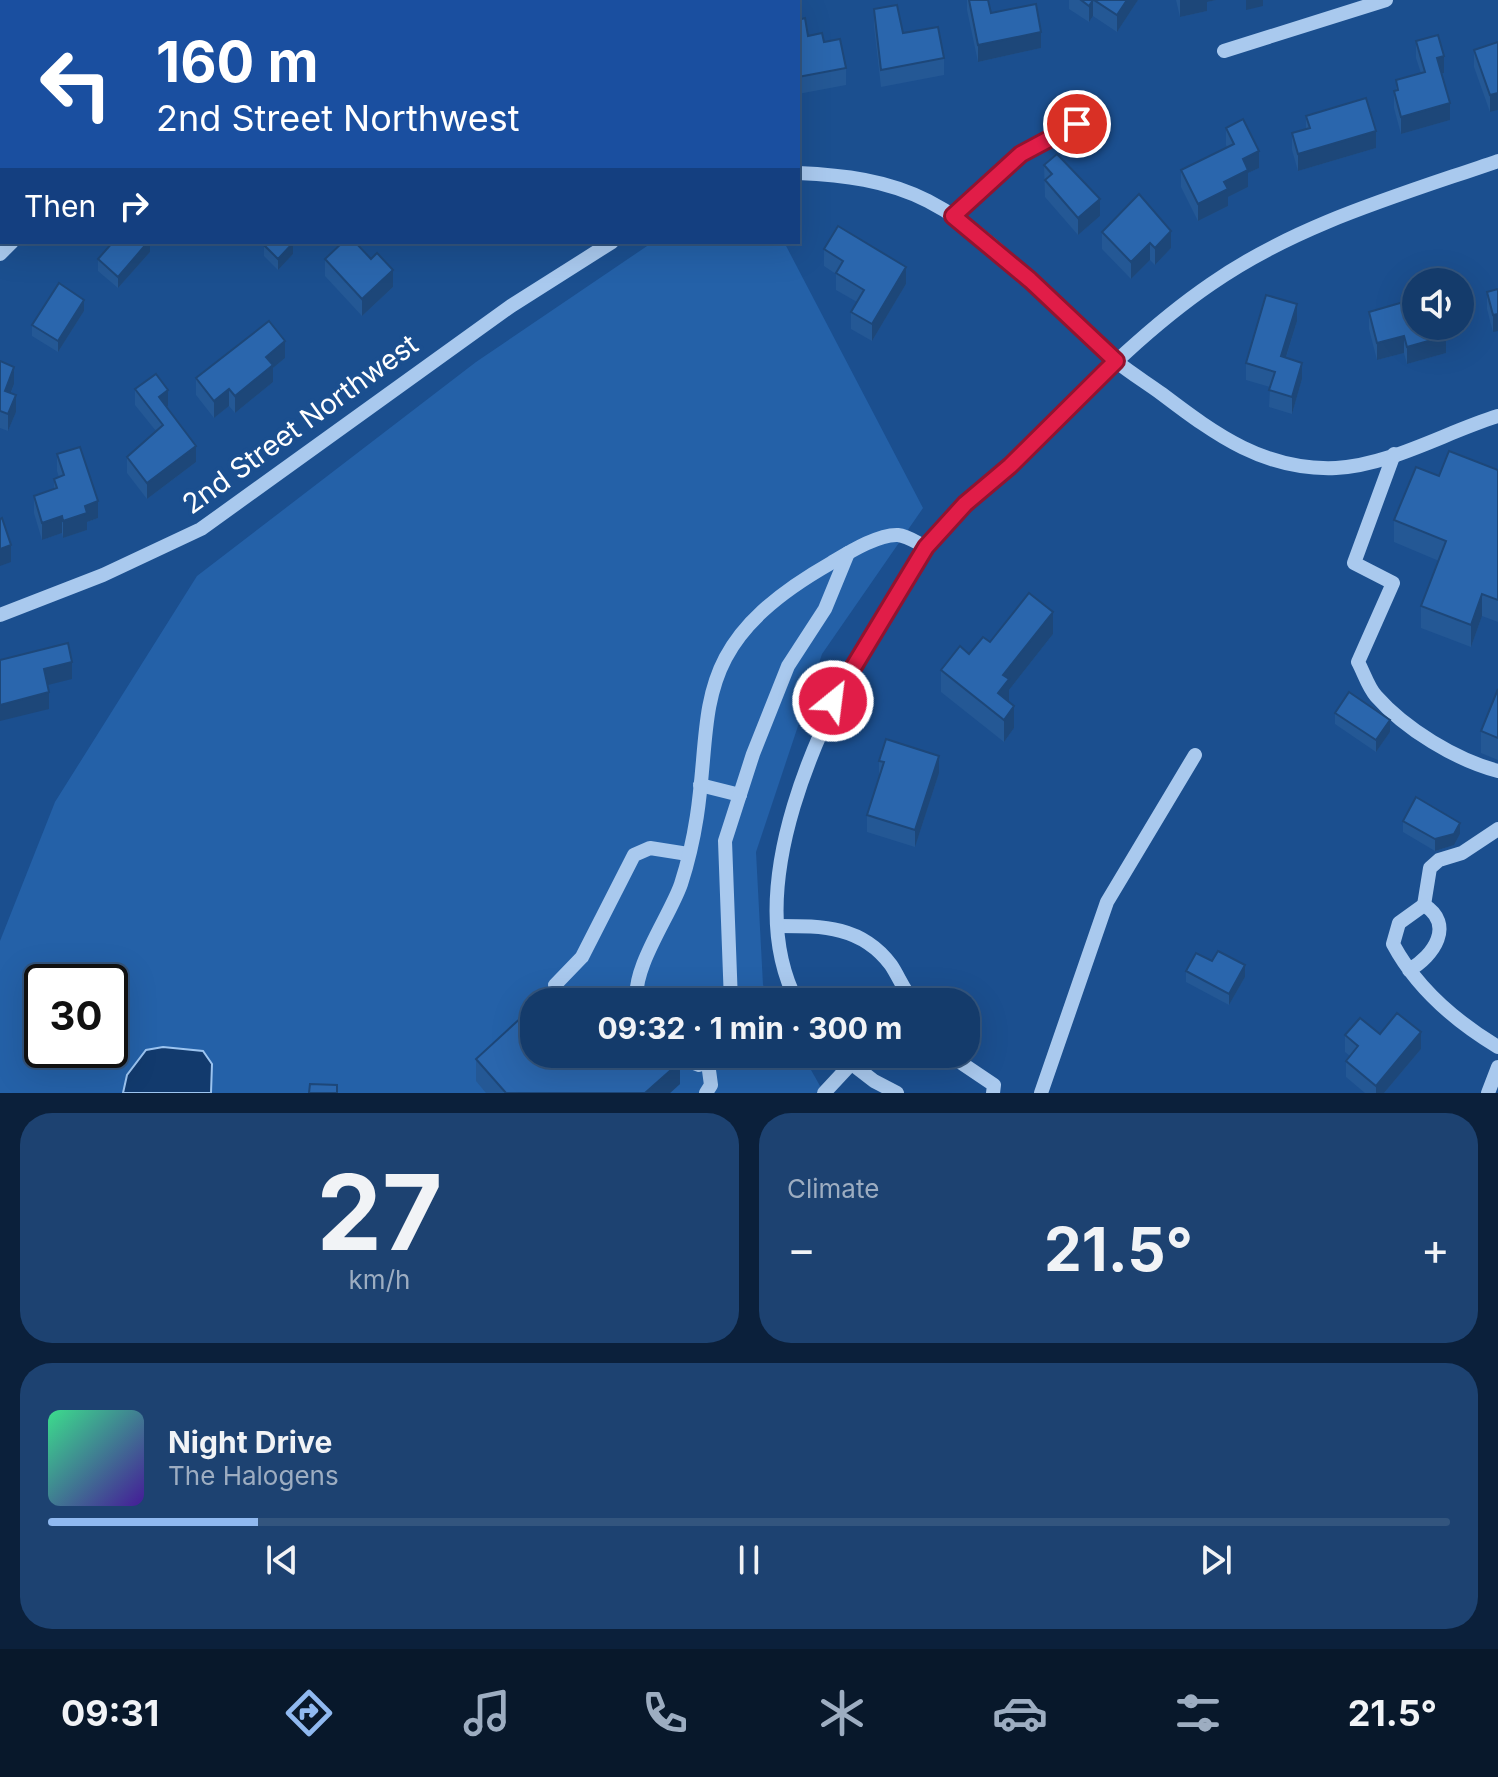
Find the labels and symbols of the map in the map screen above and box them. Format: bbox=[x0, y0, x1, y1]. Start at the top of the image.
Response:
pin bbox=[1043, 90, 1111, 158]
street label: 2nd Street Northwest bbox=[176, 327, 424, 521]
position arrow bbox=[791, 659, 875, 743]
speed limit sign: 30 bbox=[24, 964, 128, 1068]

